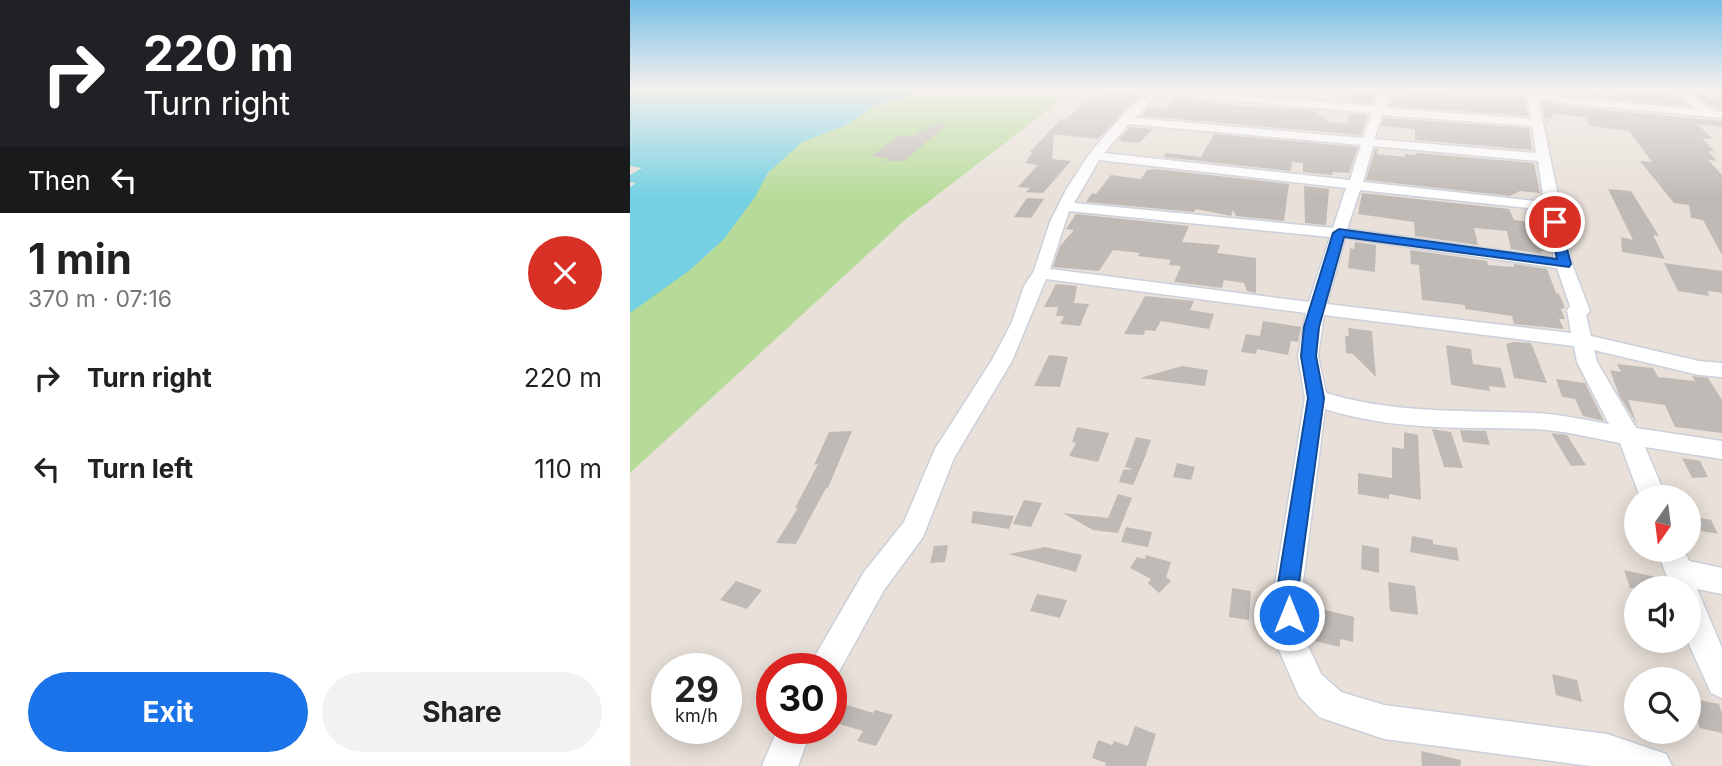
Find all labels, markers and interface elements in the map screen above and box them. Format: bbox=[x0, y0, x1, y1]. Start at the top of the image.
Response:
text: 220 m bbox=[143, 24, 294, 83]
icon: right bbox=[28, 28, 119, 119]
text: Turn right bbox=[143, 84, 290, 123]
icon: left bbox=[105, 161, 143, 199]
text: Then bbox=[28, 165, 91, 196]
pin bbox=[1525, 192, 1585, 252]
icon: arrive bbox=[1536, 203, 1574, 241]
text: 1 min bbox=[28, 233, 132, 284]
button: close bbox=[528, 236, 602, 310]
text: 370 m · 07:16 bbox=[28, 285, 172, 313]
icon: right bbox=[28, 359, 66, 397]
text: Turn right bbox=[87, 362, 212, 393]
text: 220 m bbox=[524, 362, 602, 393]
icon: left bbox=[28, 450, 66, 488]
text: Turn left bbox=[87, 453, 193, 484]
text: 110 m bbox=[534, 453, 602, 484]
north arrow bbox=[1624, 485, 1701, 562]
map controls bbox=[1624, 485, 1701, 744]
button: sound bbox=[1624, 576, 1701, 653]
position arrow bbox=[1252, 578, 1326, 652]
speed limit sign: 30 bbox=[756, 653, 847, 744]
button: search bbox=[1624, 667, 1701, 744]
text: 29 bbox=[674, 668, 719, 710]
button: Exit bbox=[28, 672, 308, 752]
button: Share bbox=[322, 672, 602, 752]
text: km/h bbox=[675, 705, 718, 726]

